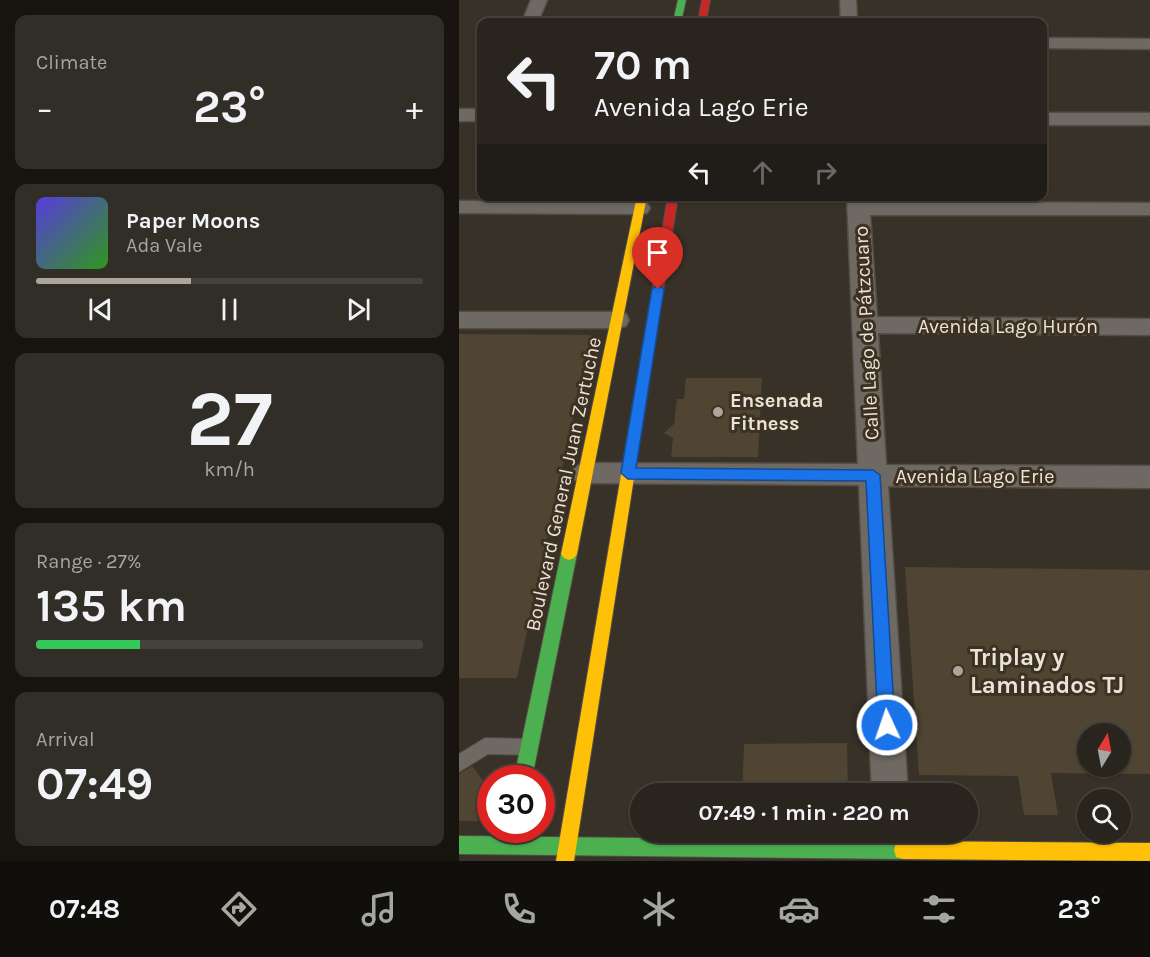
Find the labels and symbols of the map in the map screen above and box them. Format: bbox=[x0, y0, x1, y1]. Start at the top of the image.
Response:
street label: Calle Lago de Pátzcuaro bbox=[849, 225, 884, 441]
pin bbox=[632, 227, 683, 289]
street label: Avenida Lago Hurón bbox=[918, 315, 1098, 338]
street label: Boulevard General Juan Zertuche bbox=[521, 335, 606, 633]
place label: Ensenada Fitness bbox=[730, 389, 823, 435]
marker: Ensenada Fitness bbox=[711, 405, 725, 419]
street label: Avenida Lago Erie bbox=[895, 465, 1055, 488]
place label: Triplay y Laminados TJ bbox=[970, 643, 1124, 699]
marker: Triplay y Laminados TJ bbox=[951, 664, 965, 678]
position arrow bbox=[855, 693, 919, 757]
north arrow bbox=[1077, 723, 1131, 777]
speed limit sign: 30 bbox=[477, 765, 555, 843]

